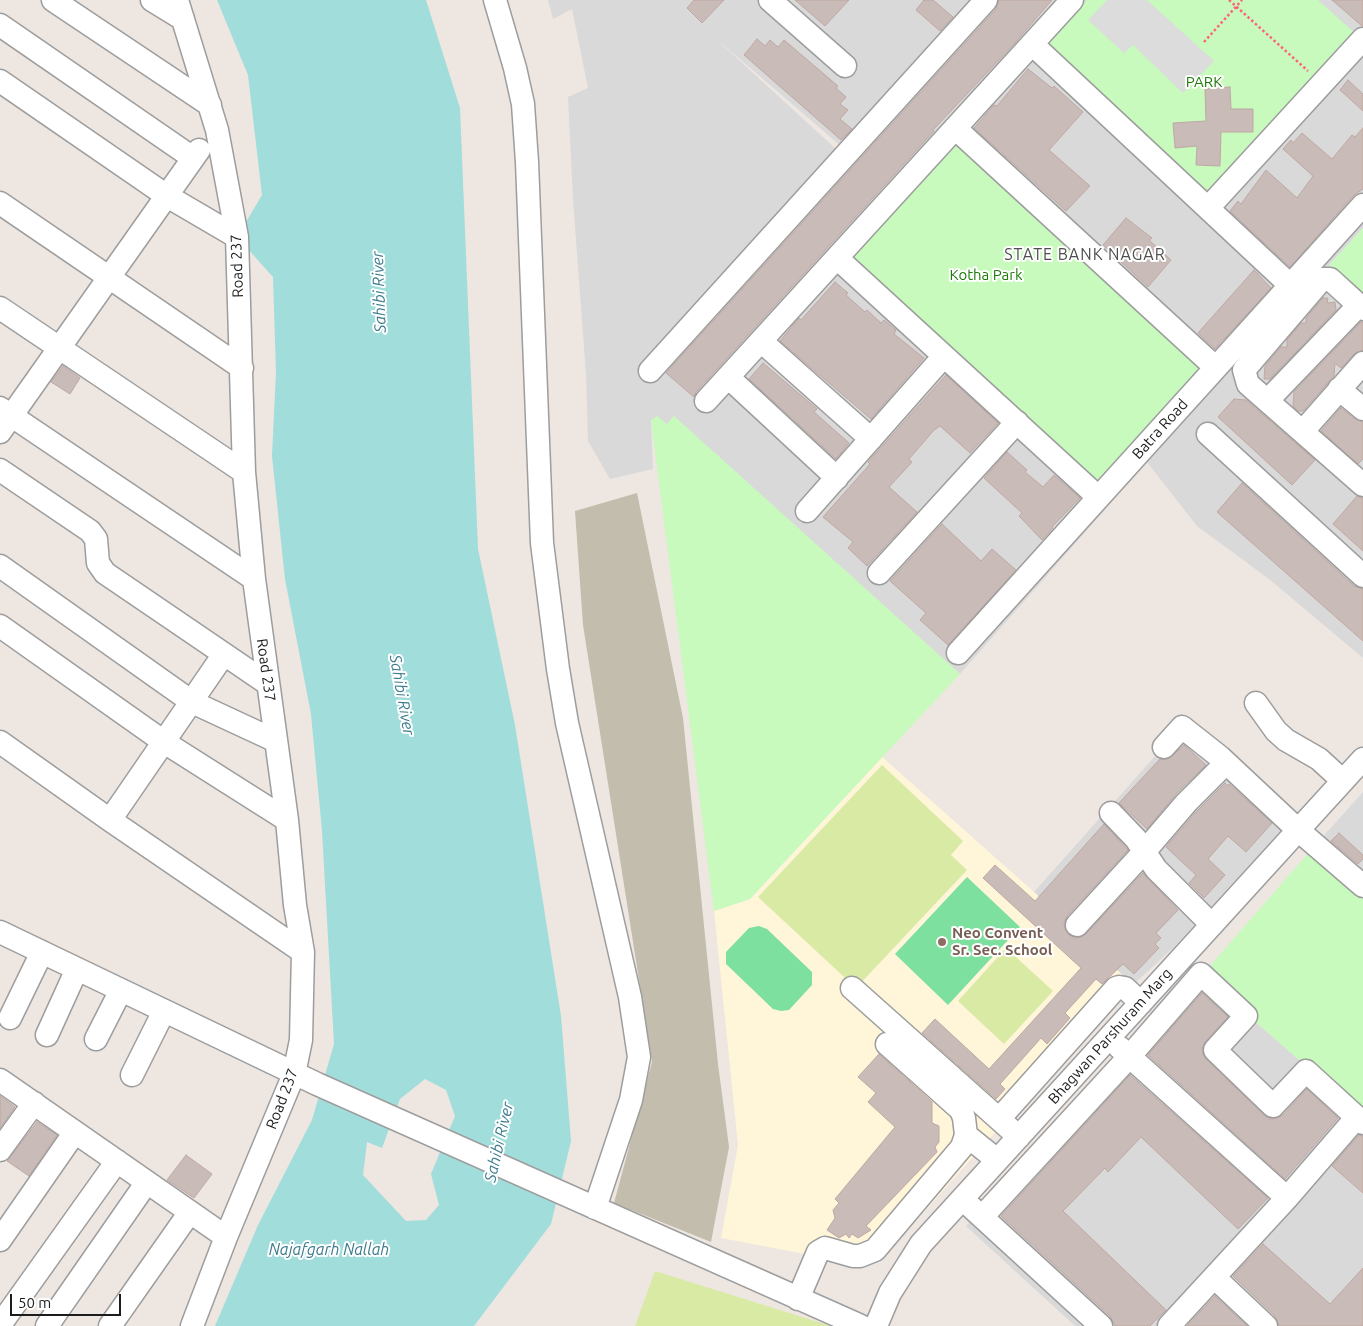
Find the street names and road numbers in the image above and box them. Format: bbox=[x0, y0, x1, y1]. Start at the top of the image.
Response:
street label: Road 237 bbox=[227, 234, 247, 298]
street label: Batra Road bbox=[1128, 395, 1192, 463]
street label: Road 237 bbox=[253, 637, 279, 703]
street label: Bhagwan Parshuram Marg bbox=[1044, 964, 1176, 1108]
street label: Road 237 bbox=[262, 1066, 302, 1132]

